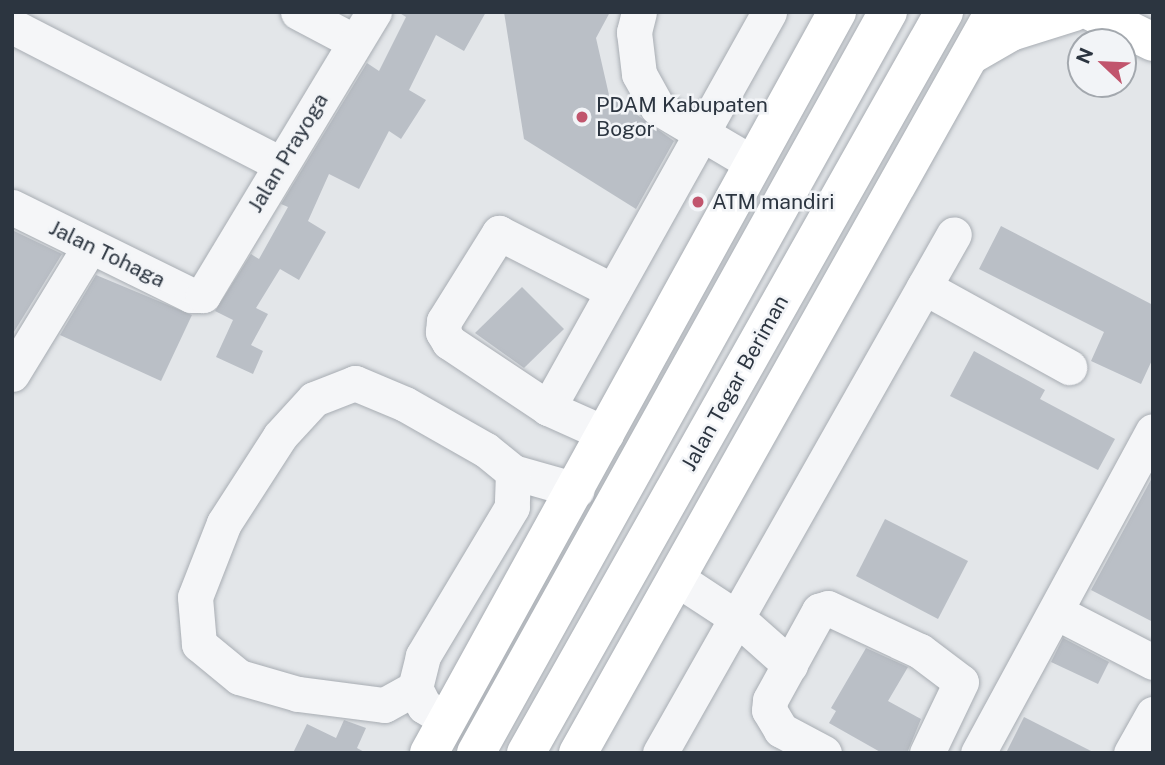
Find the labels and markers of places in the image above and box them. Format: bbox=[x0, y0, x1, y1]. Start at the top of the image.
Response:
place label: PDAM Kabupaten Bogor bbox=[596, 92, 768, 142]
marker: PDAM Kabupaten Bogor bbox=[574, 109, 590, 125]
place label: ATM mandiri bbox=[712, 189, 834, 215]
marker: ATM mandiri bbox=[690, 194, 706, 210]

